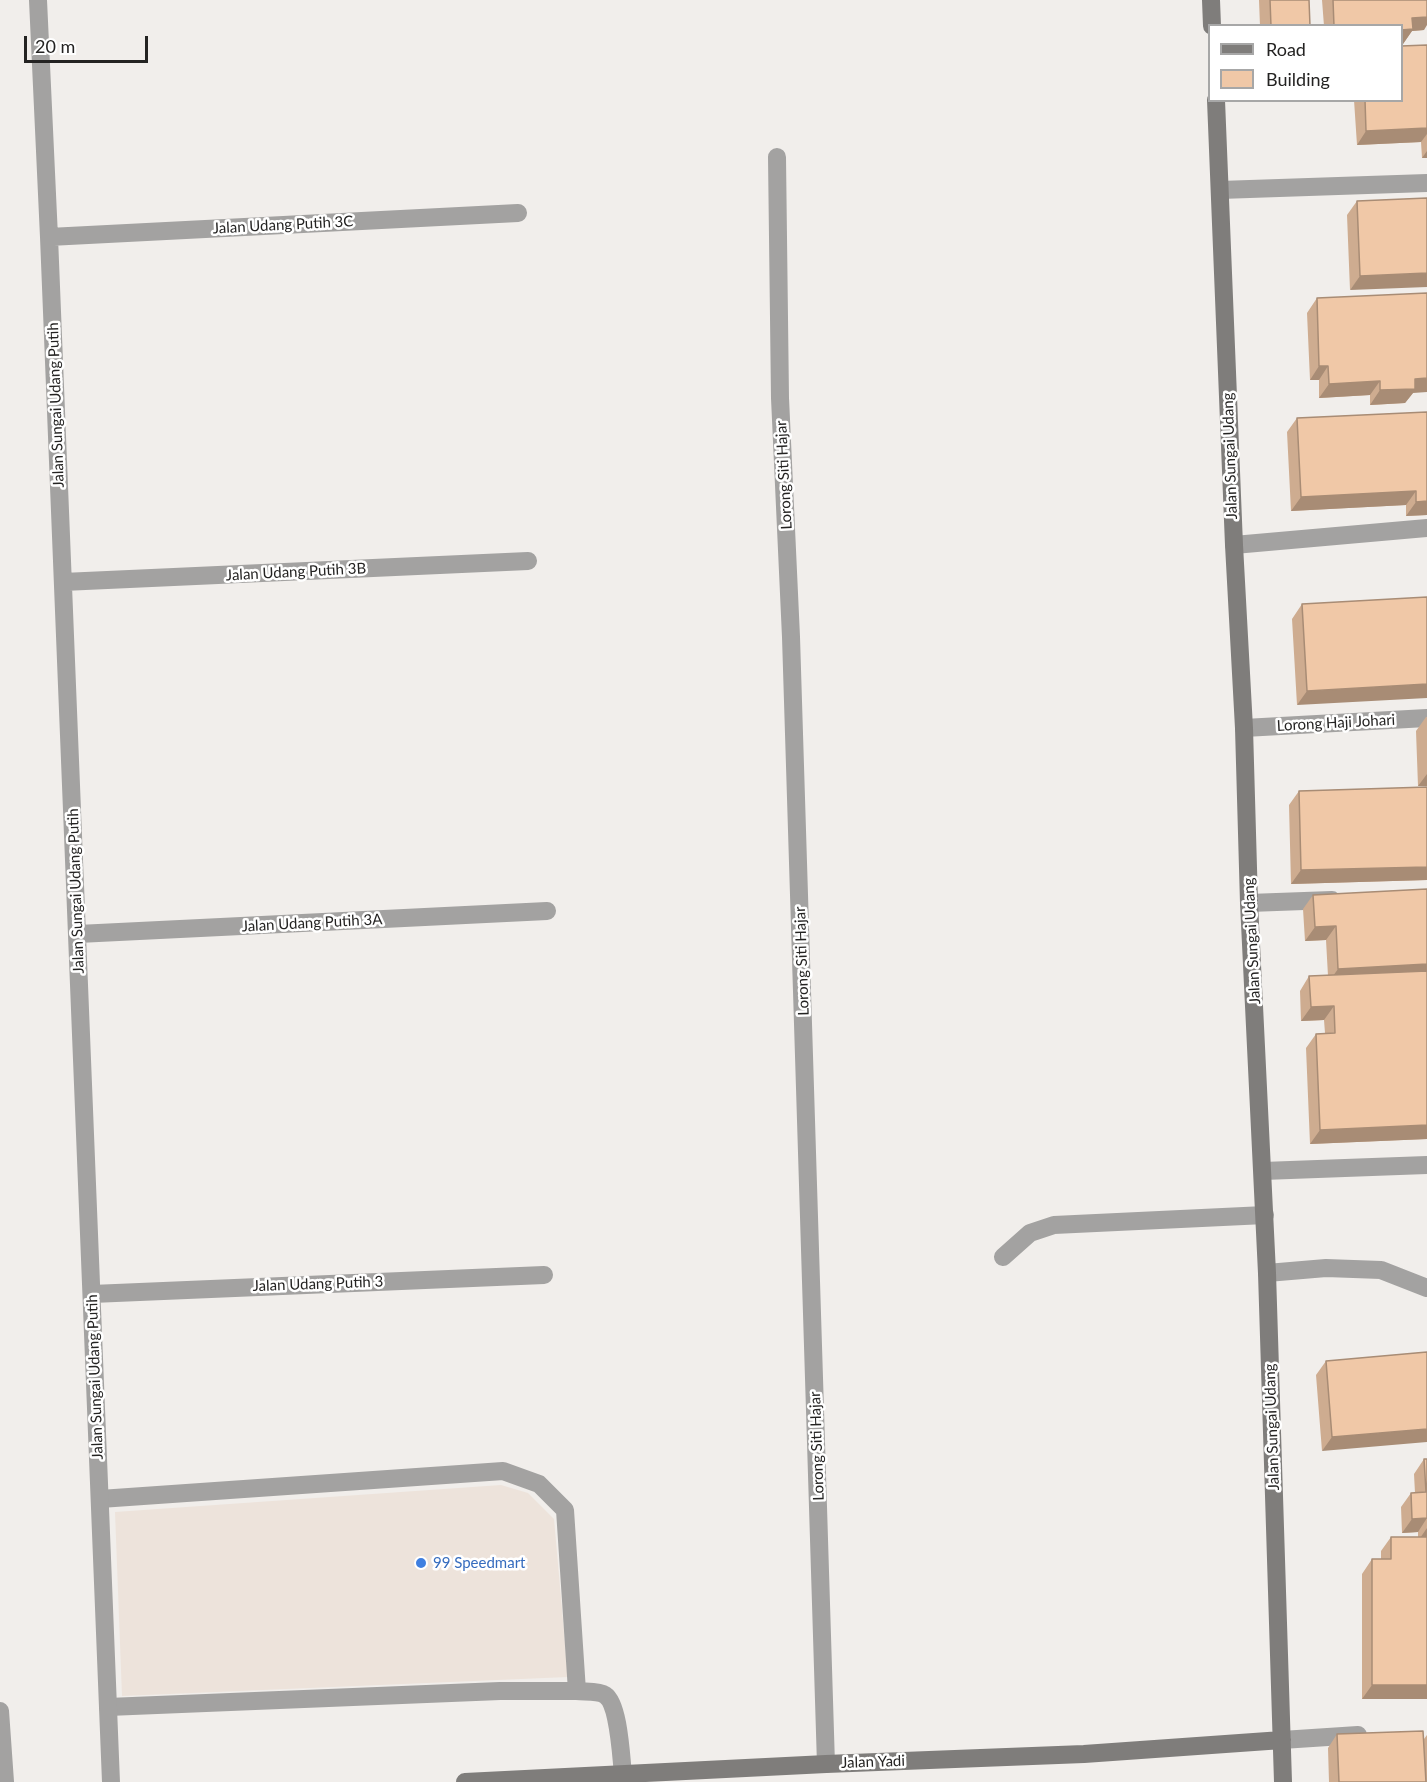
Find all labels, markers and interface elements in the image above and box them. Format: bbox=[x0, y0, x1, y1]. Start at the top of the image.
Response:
scale bar bbox=[27, 24, 152, 62]
legend bbox=[1208, 24, 1403, 102]
text: 20 m bbox=[35, 35, 75, 57]
text: Road bbox=[1266, 38, 1306, 60]
text: Building bbox=[1266, 68, 1330, 90]
street label: Jalan Udang Putih 3C bbox=[212, 212, 354, 238]
street label: Jalan Sungai Udang Putih bbox=[44, 322, 68, 488]
street label: Jalan Sungai Udang bbox=[1219, 392, 1241, 520]
street label: Lorong Siti Hajar bbox=[772, 420, 796, 530]
street label: Jalan Udang Putih 3B bbox=[225, 559, 367, 585]
street label: Lorong Haji Johari bbox=[1276, 711, 1396, 735]
street label: Jalan Sungai Udang Putih bbox=[64, 808, 88, 974]
street label: Jalan Sungai Udang bbox=[1240, 877, 1264, 1005]
street label: Lorong Siti Hajar bbox=[791, 906, 813, 1016]
street label: Jalan Udang Putih 3A bbox=[241, 910, 383, 936]
street label: Jalan Udang Putih 3 bbox=[252, 1273, 384, 1295]
street label: Jalan Sungai Udang Putih bbox=[83, 1294, 107, 1460]
street label: Jalan Sungai Udang bbox=[1261, 1363, 1283, 1491]
street label: Lorong Siti Hajar bbox=[806, 1391, 828, 1501]
place label: 99 Speedmart bbox=[433, 1554, 525, 1572]
marker: 99 Speedmart bbox=[414, 1556, 428, 1570]
street label: Jalan Yadi bbox=[841, 1752, 905, 1772]

